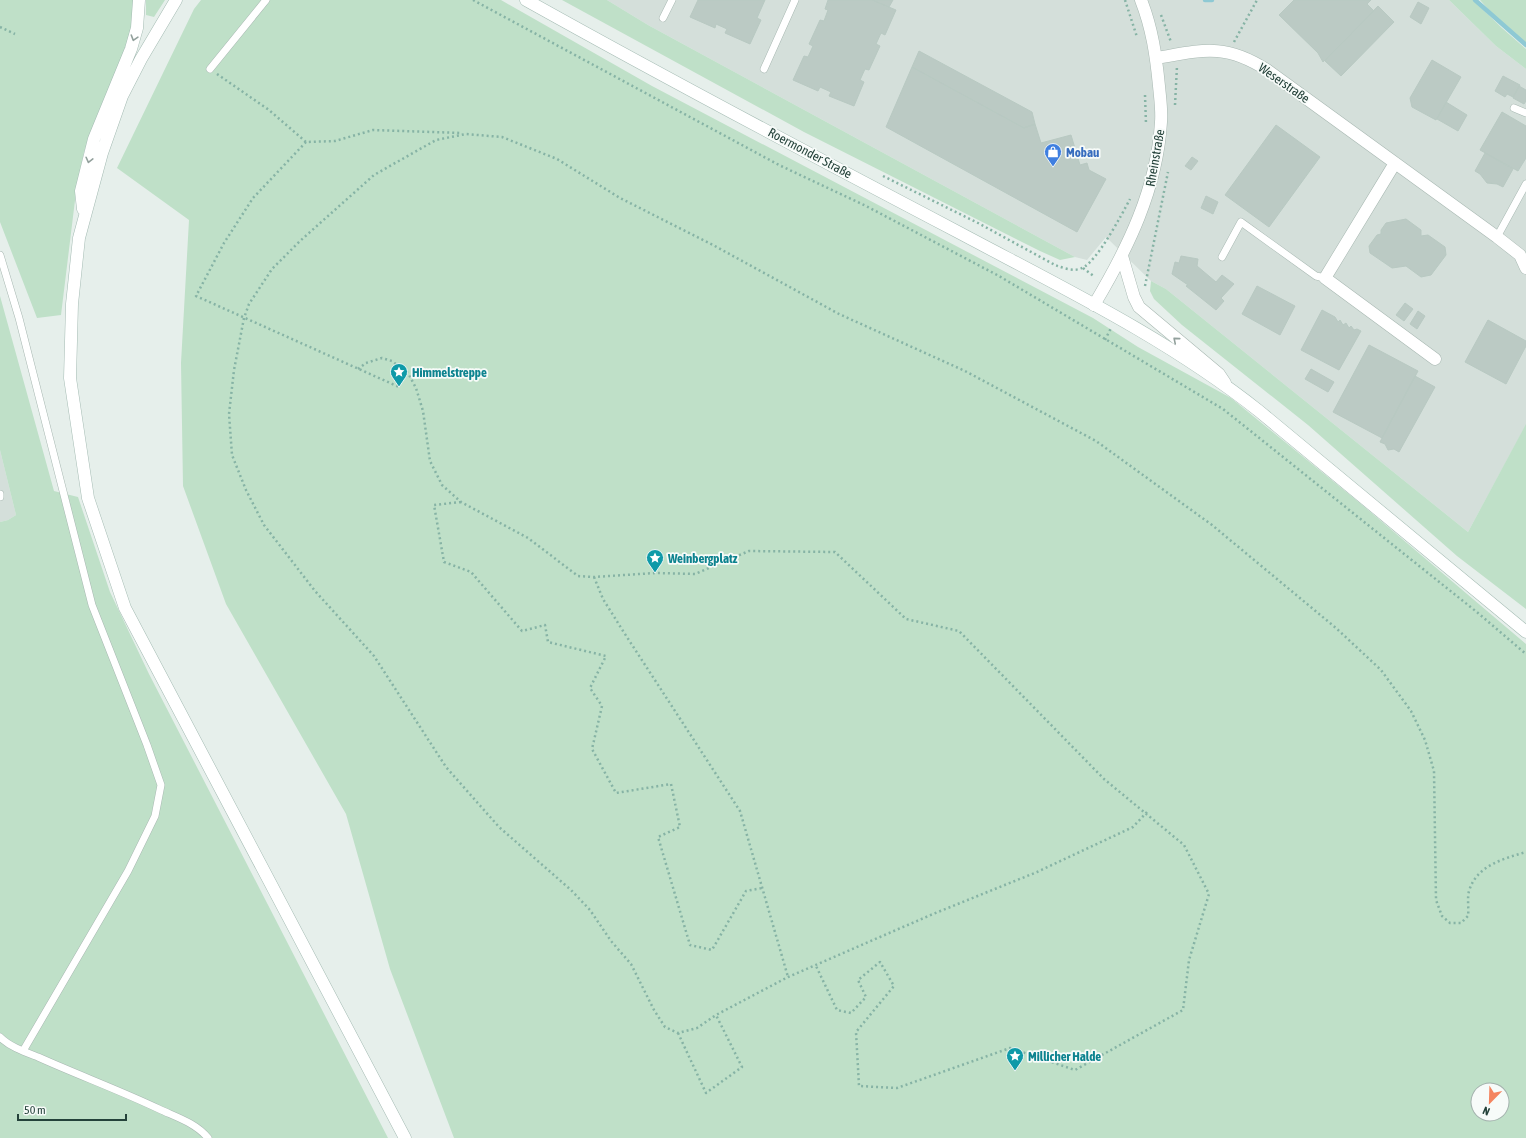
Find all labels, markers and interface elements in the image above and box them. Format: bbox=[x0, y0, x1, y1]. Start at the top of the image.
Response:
one-way arrow bbox=[130, 35, 139, 42]
street label: Weserstraße bbox=[1255, 60, 1313, 106]
street label: Roermonder Straße bbox=[766, 125, 855, 181]
street label: Rheinstraße bbox=[1143, 128, 1167, 188]
shop icon: Mobau bbox=[1043, 142, 1063, 167]
place label: Mobau bbox=[1066, 145, 1099, 160]
one-way arrow bbox=[85, 157, 93, 163]
one-way arrow bbox=[1174, 338, 1181, 345]
place icon: Himmelstreppe bbox=[389, 362, 409, 387]
place label: Himmelstreppe bbox=[412, 365, 487, 380]
place icon: Weinbergplatz bbox=[645, 548, 665, 573]
place label: Weinbergplatz bbox=[667, 551, 738, 566]
place icon: Millicher Halde bbox=[1005, 1046, 1025, 1071]
place label: Millicher Halde bbox=[1028, 1049, 1101, 1064]
north arrow bbox=[1470, 1082, 1510, 1122]
scale bar bbox=[18, 1096, 126, 1122]
text: 50 m bbox=[24, 1103, 46, 1117]
text: N bbox=[1481, 1104, 1491, 1118]

